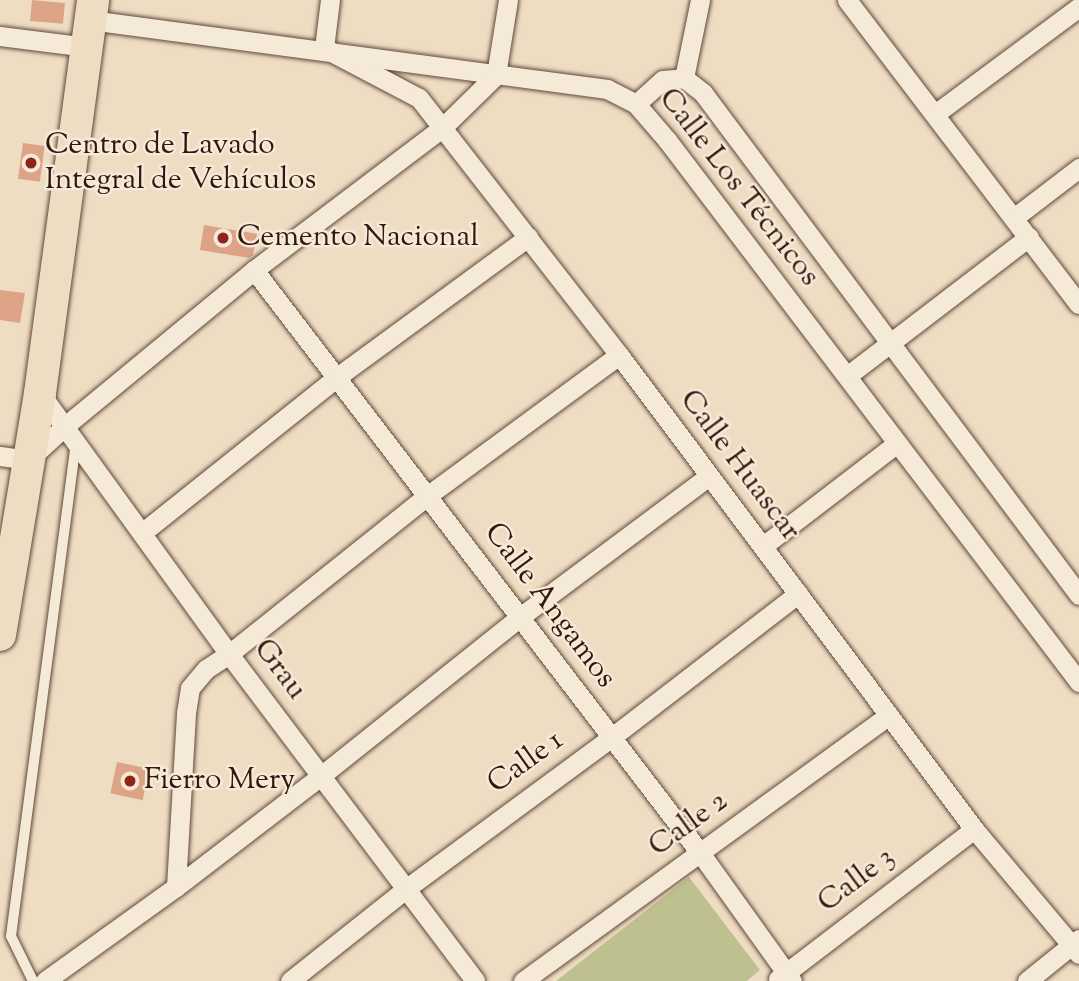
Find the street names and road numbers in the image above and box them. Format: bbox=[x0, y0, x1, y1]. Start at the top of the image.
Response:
street label: Calle Los Técnicos bbox=[650, 82, 826, 294]
street label: Calle Huascar bbox=[671, 384, 807, 548]
street label: Calle Angamos bbox=[475, 516, 623, 696]
street label: Grau bbox=[245, 633, 313, 707]
street label: Calle 1 bbox=[481, 724, 571, 802]
street label: Calle 2 bbox=[643, 784, 735, 866]
street label: Calle 3 bbox=[812, 841, 902, 921]

